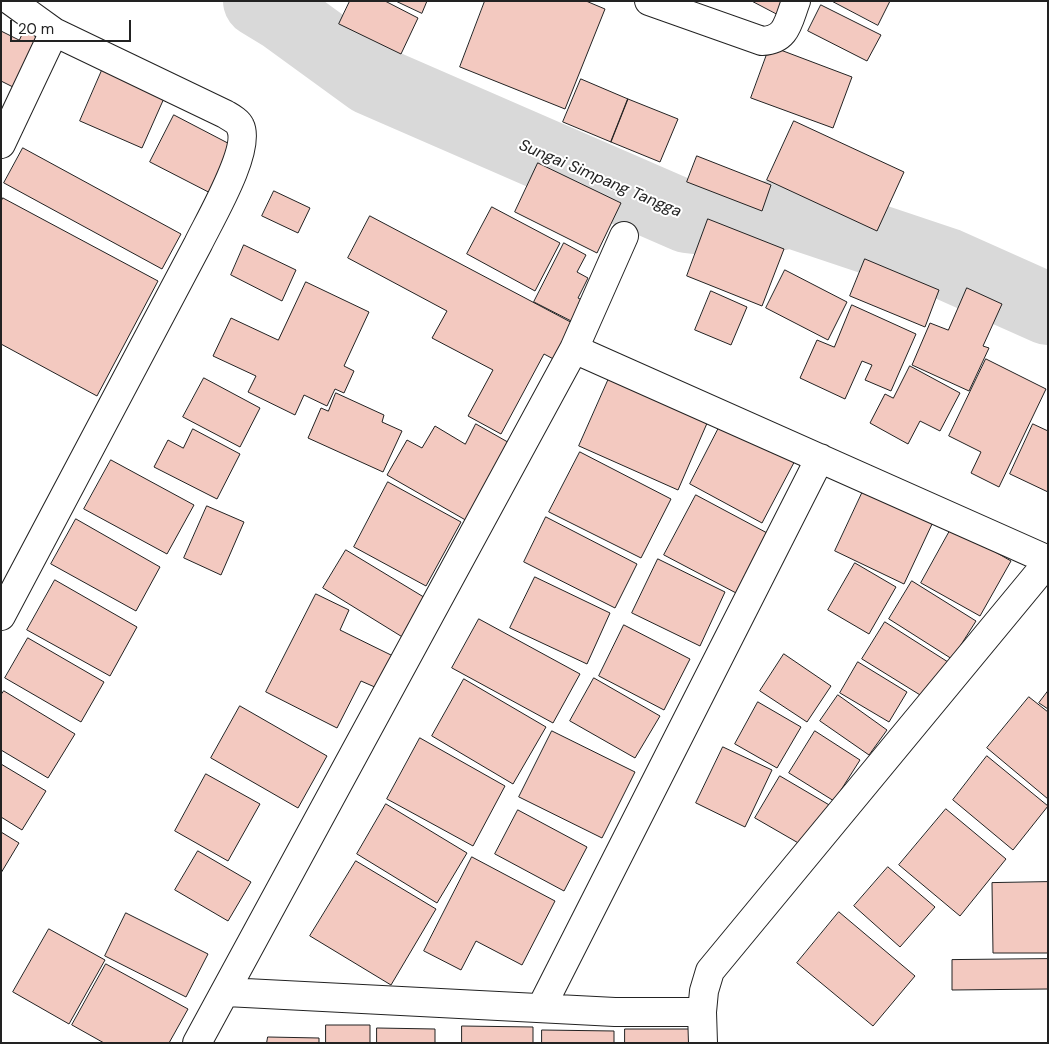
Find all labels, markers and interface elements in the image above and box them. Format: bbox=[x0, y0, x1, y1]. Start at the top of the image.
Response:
scale bar bbox=[12, 10, 134, 42]
text: 20 m bbox=[18, 19, 54, 39]
water label: Sungai Simpang Tangga bbox=[516, 136, 684, 222]

